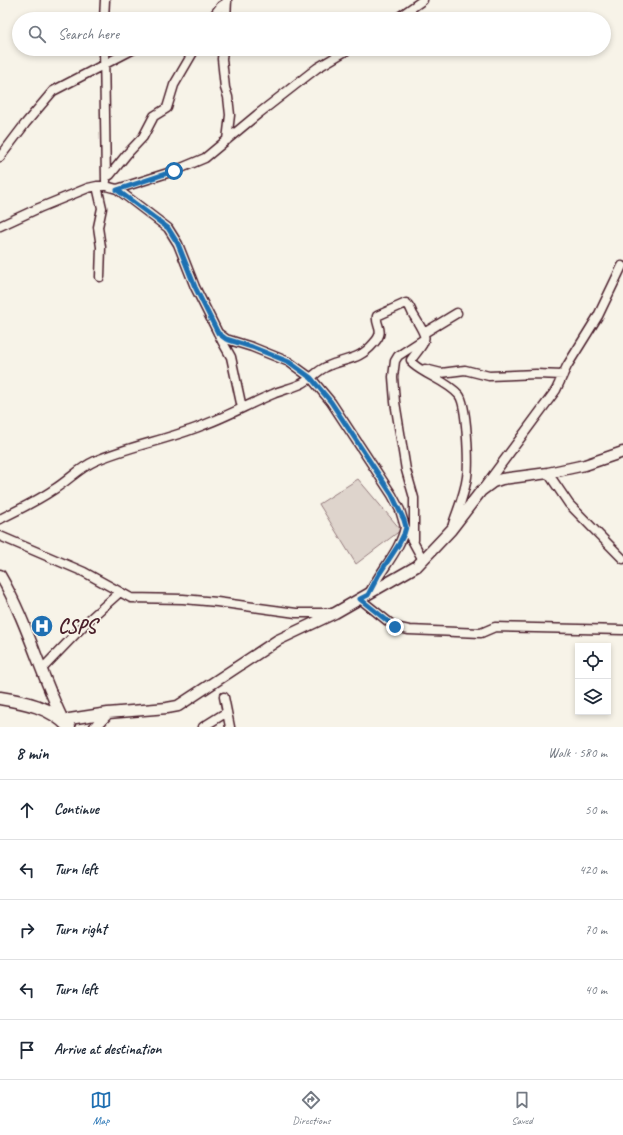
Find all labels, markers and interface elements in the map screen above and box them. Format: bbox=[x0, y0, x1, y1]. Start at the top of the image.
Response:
search box bbox=[12, 12, 611, 56]
icon: search bbox=[26, 23, 48, 45]
text: Search here bbox=[58, 25, 119, 44]
route start bbox=[165, 162, 183, 180]
hospital icon: CSPS bbox=[29, 613, 55, 639]
place label: CSPS bbox=[58, 614, 101, 639]
route end bbox=[386, 618, 404, 636]
map controls bbox=[575, 643, 611, 715]
button: locate bbox=[575, 643, 611, 679]
button: layers bbox=[575, 679, 611, 715]
text: 8 min bbox=[16, 743, 49, 764]
text: Walk · 580 m bbox=[548, 745, 607, 761]
icon: ahead bbox=[16, 799, 38, 821]
text: Continue bbox=[54, 800, 99, 819]
text: 50 m bbox=[585, 802, 607, 818]
icon: left bbox=[16, 859, 38, 881]
text: Turn left bbox=[54, 860, 97, 879]
text: 420 m bbox=[579, 862, 607, 878]
icon: right bbox=[16, 919, 38, 941]
text: Turn right bbox=[54, 920, 107, 939]
text: 70 m bbox=[585, 922, 607, 938]
icon: left bbox=[16, 979, 38, 1001]
text: Turn left bbox=[54, 980, 97, 999]
text: 40 m bbox=[585, 982, 607, 998]
icon: arrive bbox=[16, 1039, 38, 1061]
text: Arrive at destination bbox=[54, 1040, 161, 1059]
tab: Map bbox=[90, 1089, 112, 1127]
tab: Directions bbox=[292, 1089, 331, 1127]
tab: Saved bbox=[511, 1089, 533, 1127]

